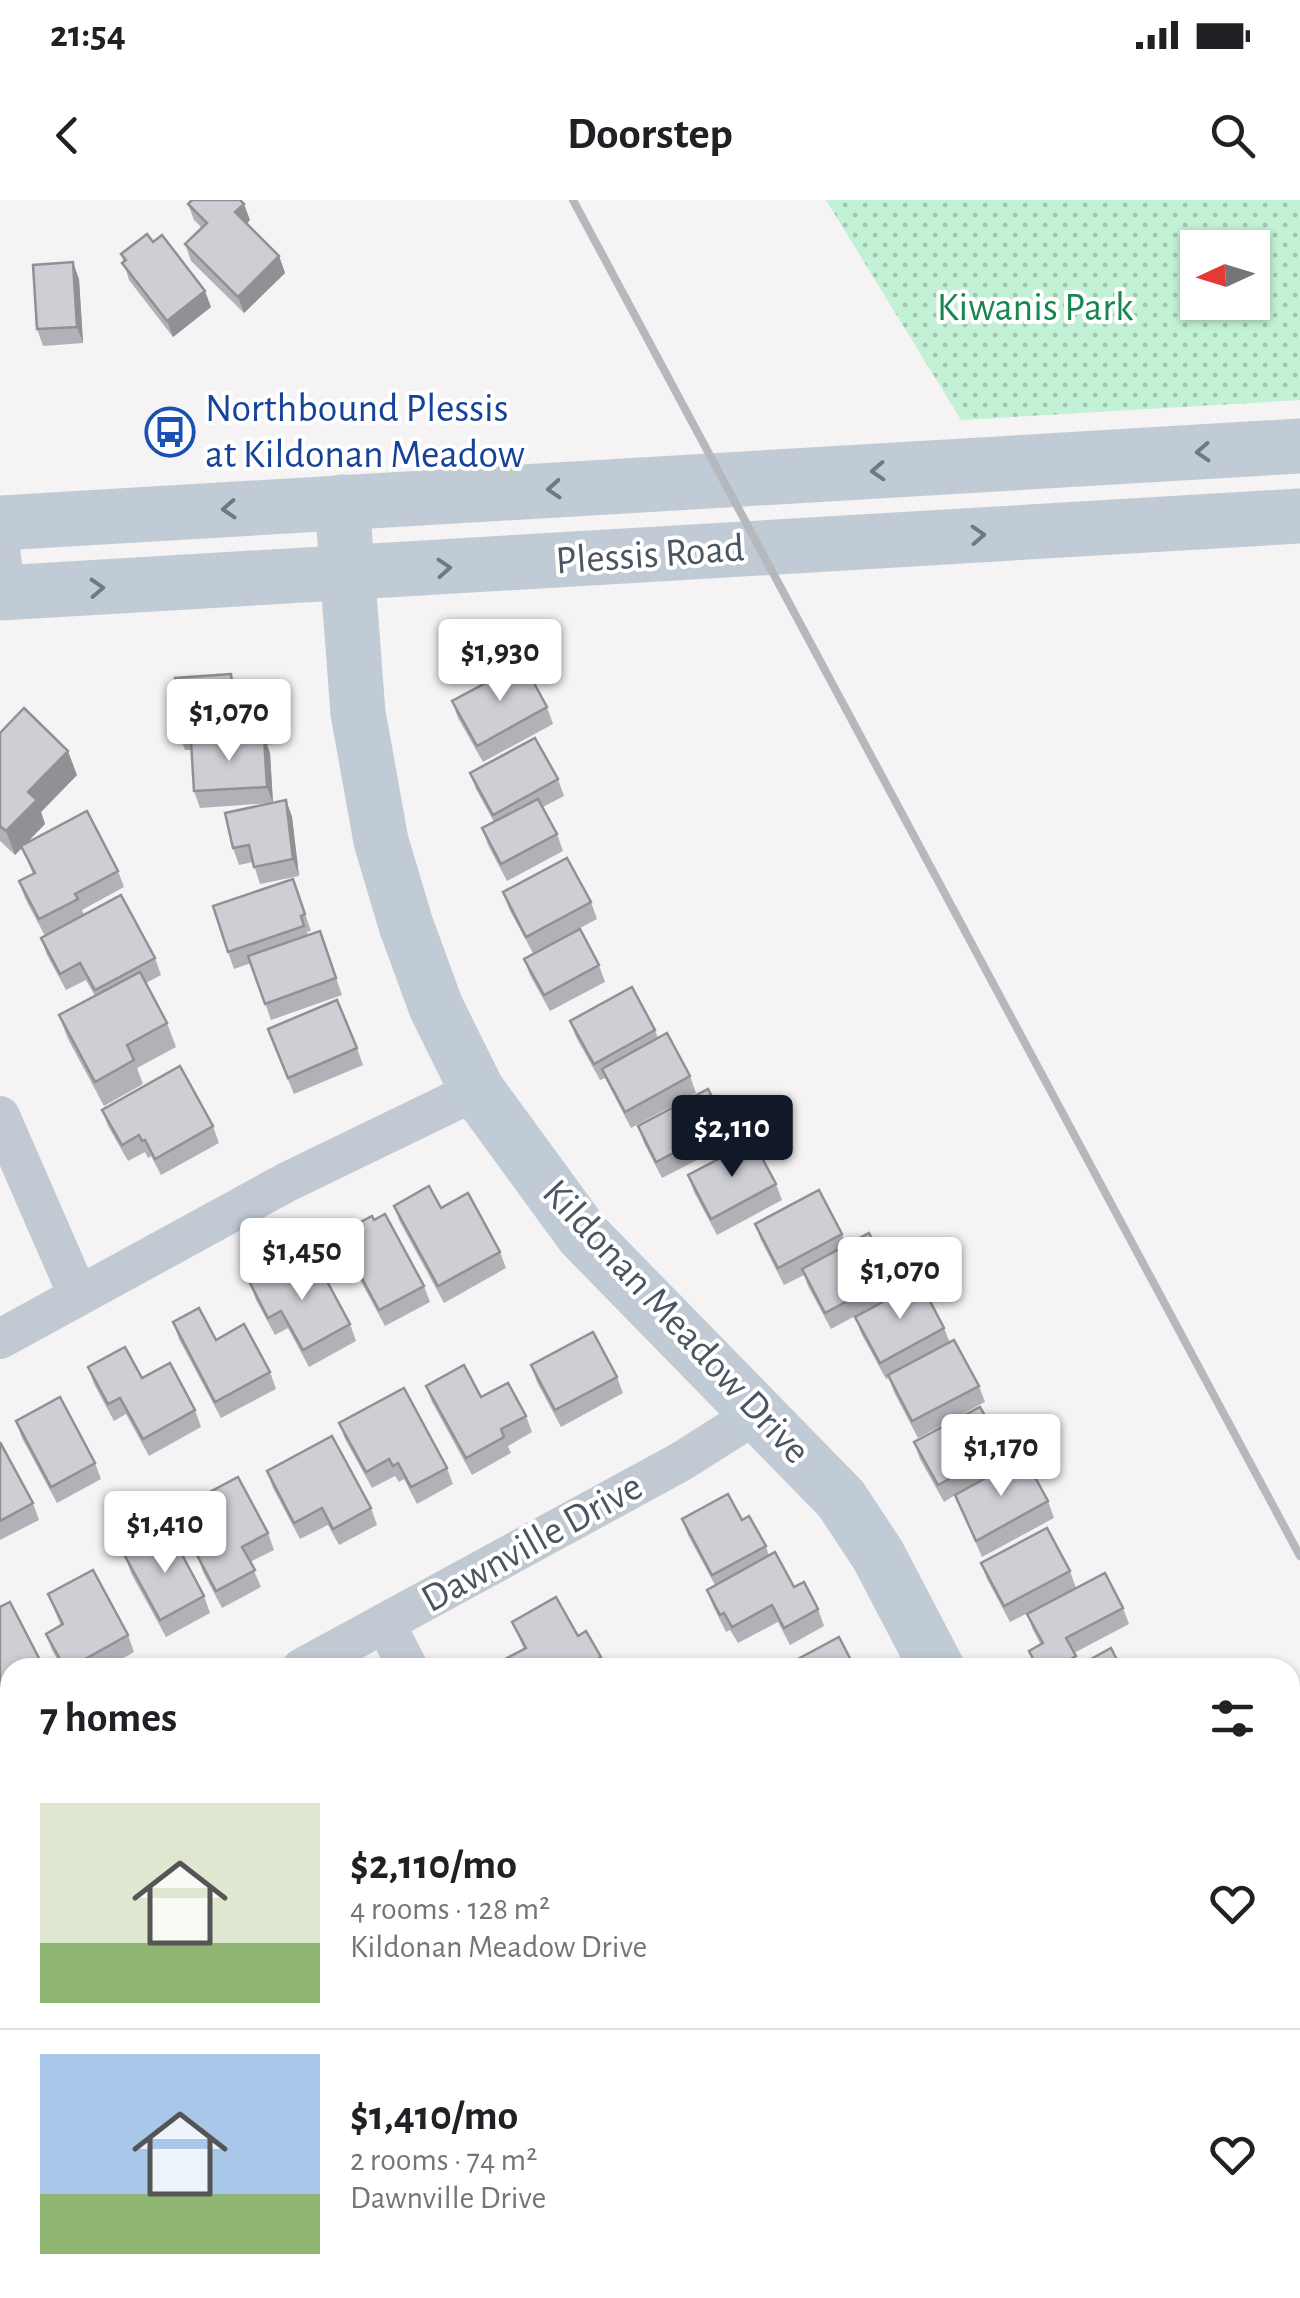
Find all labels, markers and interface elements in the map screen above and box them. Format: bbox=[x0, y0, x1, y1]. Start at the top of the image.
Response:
text: 21:54 bbox=[50, 16, 126, 54]
icon: back bbox=[40, 108, 95, 163]
icon: search bbox=[1205, 108, 1260, 163]
text: Doorstep bbox=[567, 112, 733, 157]
north arrow bbox=[1180, 230, 1270, 320]
map controls bbox=[1180, 230, 1270, 320]
park label: Kiwanis Park bbox=[937, 288, 1133, 328]
place label: Northbound Plessis at Kildonan Meadow bbox=[205, 389, 525, 475]
bus stop icon: Northbound Plessis at Kildonan Meadow bbox=[144, 406, 196, 458]
one-way arrow bbox=[1194, 441, 1210, 462]
one-way arrow bbox=[870, 460, 886, 481]
one-way arrow bbox=[545, 478, 561, 499]
one-way arrow bbox=[221, 498, 237, 519]
one-way arrow bbox=[971, 524, 987, 546]
street label: Plessis Road bbox=[554, 528, 746, 582]
one-way arrow bbox=[437, 558, 453, 579]
one-way arrow bbox=[90, 578, 106, 599]
pin: $1,930 bbox=[419, 619, 581, 704]
text: $1,930 bbox=[460, 635, 540, 667]
pin: $1,070 bbox=[148, 679, 310, 764]
text: $1,070 bbox=[189, 695, 269, 727]
pin: $2,110 bbox=[651, 1095, 813, 1180]
text: $2,110 bbox=[694, 1111, 770, 1143]
street label: Kildonan Meadow Drive bbox=[535, 1172, 817, 1472]
pin: $1,450 bbox=[221, 1218, 383, 1303]
text: $1,450 bbox=[262, 1234, 342, 1266]
pin: $1,070 bbox=[819, 1237, 981, 1322]
text: $1,070 bbox=[860, 1253, 940, 1285]
pin: $1,170 bbox=[920, 1414, 1082, 1499]
text: $1,170 bbox=[963, 1430, 1039, 1462]
street label: Dawnville Drive bbox=[415, 1466, 649, 1620]
pin: $1,410 bbox=[84, 1491, 246, 1576]
text: $1,410 bbox=[126, 1507, 204, 1539]
icon: filters bbox=[1205, 1691, 1260, 1746]
text: 7 homes bbox=[40, 1697, 177, 1739]
icon: home bbox=[120, 1843, 240, 1963]
text: $2,110/mo bbox=[350, 1844, 517, 1886]
icon: heart bbox=[1205, 1876, 1260, 1931]
text: 4 rooms · 128 m² bbox=[350, 1893, 550, 1925]
text: Kildonan Meadow Drive bbox=[350, 1931, 647, 1963]
icon: home bbox=[120, 2094, 240, 2214]
text: $1,410/mo bbox=[350, 2095, 518, 2137]
icon: heart bbox=[1205, 2127, 1260, 2182]
text: 2 rooms · 74 m² bbox=[350, 2144, 537, 2176]
text: Dawnville Drive bbox=[350, 2182, 546, 2214]

